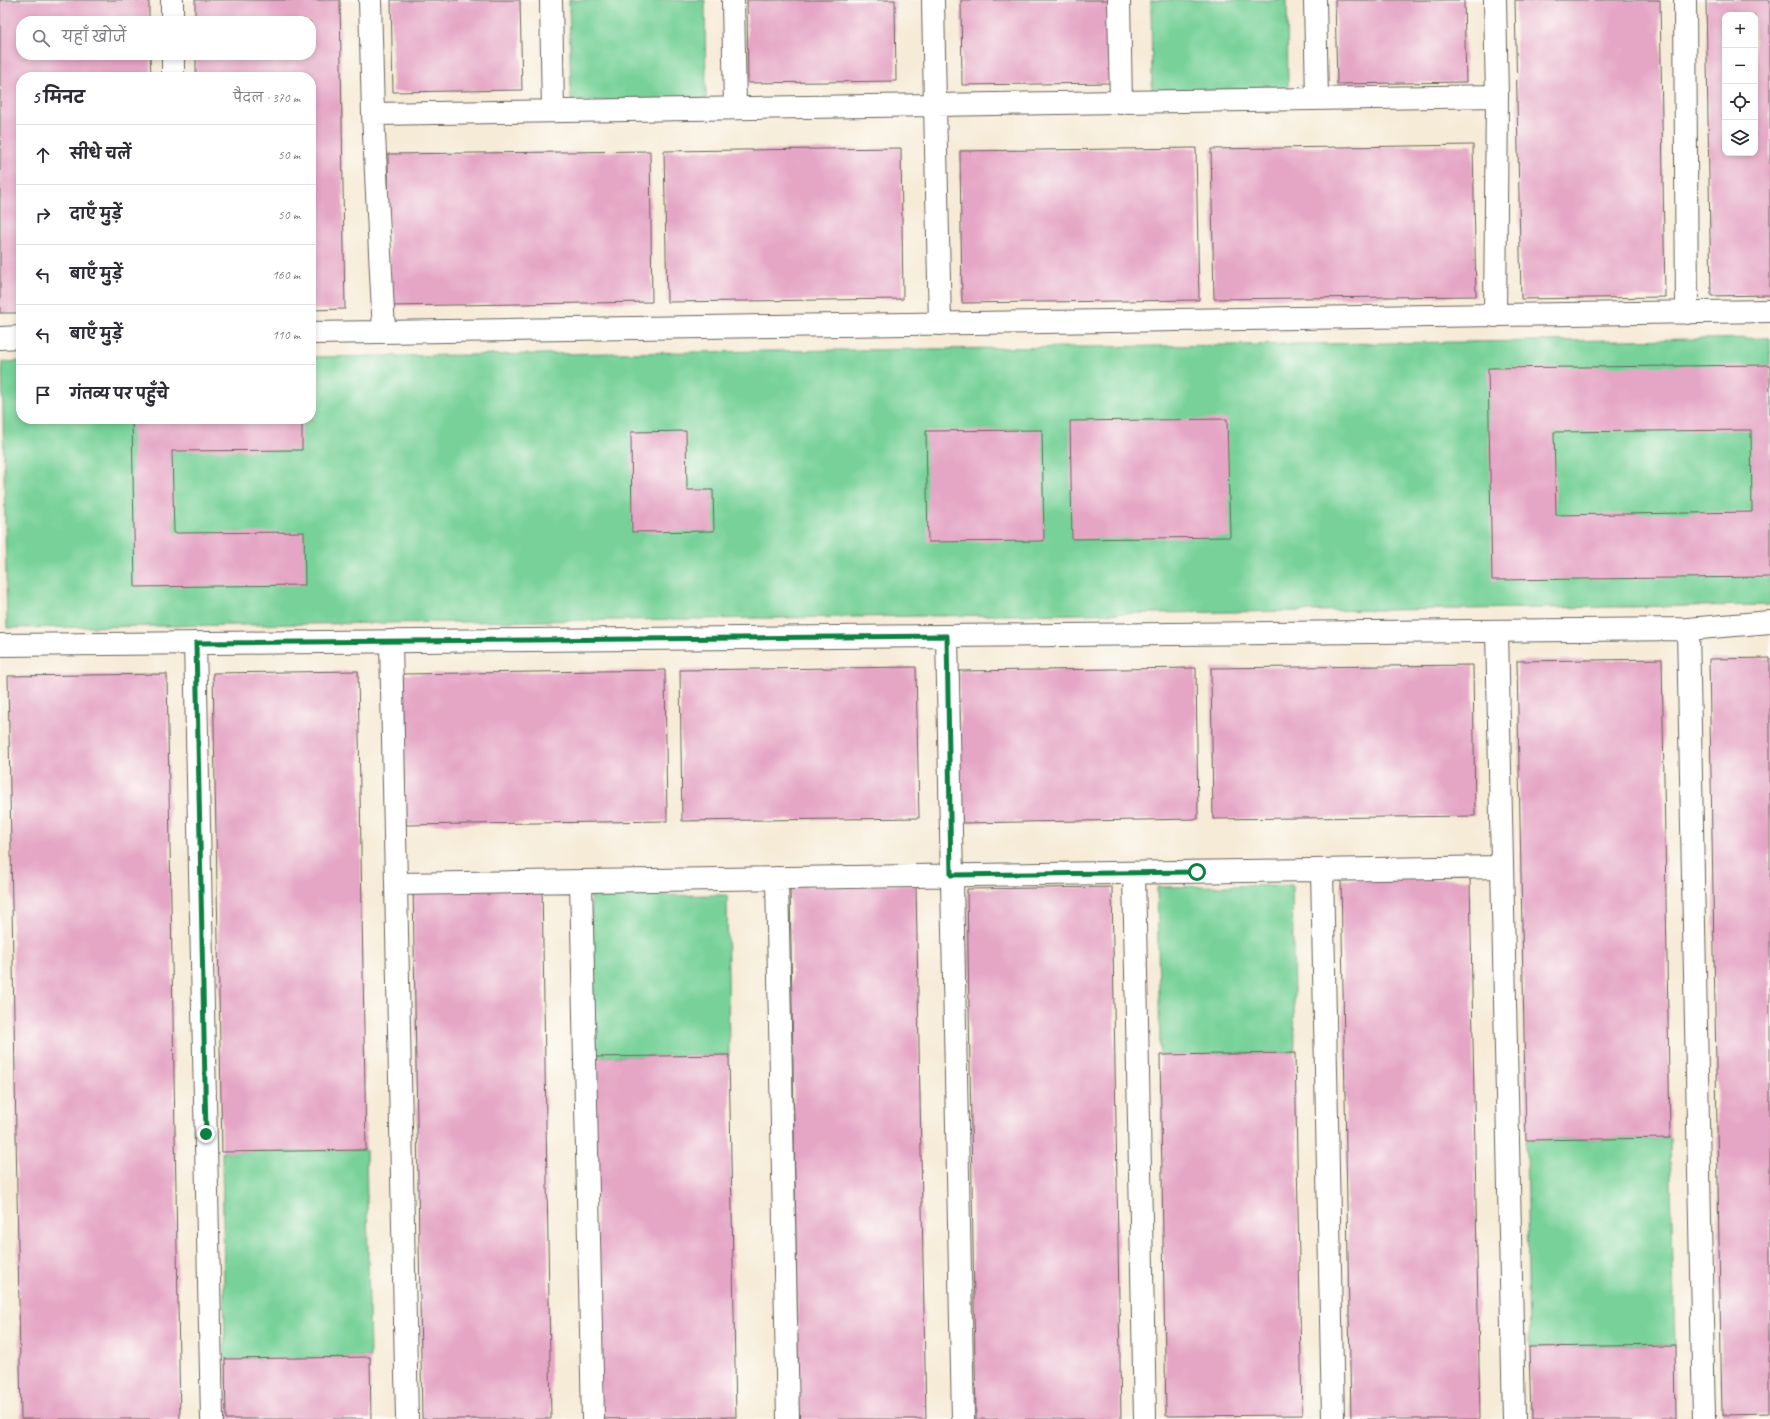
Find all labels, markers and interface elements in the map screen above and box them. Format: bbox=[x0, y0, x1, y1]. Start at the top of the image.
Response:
map controls bbox=[1722, 12, 1758, 156]
button: + bbox=[1722, 12, 1758, 48]
search box bbox=[16, 16, 316, 60]
icon: search bbox=[30, 27, 52, 49]
text: यहाँ खोजें bbox=[62, 28, 126, 47]
button: − bbox=[1722, 48, 1758, 84]
button: locate bbox=[1722, 84, 1758, 120]
text: 5 मिनट bbox=[32, 87, 85, 108]
text: पैदल · 370 m bbox=[233, 90, 300, 106]
button: layers bbox=[1722, 120, 1758, 156]
icon: ahead bbox=[32, 144, 54, 166]
text: सीधे चलें bbox=[70, 145, 131, 164]
text: 50 m bbox=[278, 147, 300, 163]
icon: right bbox=[32, 204, 54, 226]
text: दाएँ मुड़ें bbox=[70, 205, 122, 224]
text: 50 m bbox=[278, 207, 300, 223]
icon: left bbox=[32, 264, 54, 286]
text: बाएँ मुड़ें bbox=[70, 265, 122, 284]
text: 160 m bbox=[272, 267, 300, 283]
icon: left bbox=[32, 324, 54, 346]
text: बाएँ मुड़ें bbox=[70, 325, 122, 344]
text: 110 m bbox=[272, 327, 300, 343]
icon: arrive bbox=[32, 384, 54, 406]
text: गंतव्य पर पहुँचे bbox=[70, 385, 168, 404]
route start bbox=[1188, 863, 1206, 881]
route end bbox=[197, 1125, 215, 1143]

